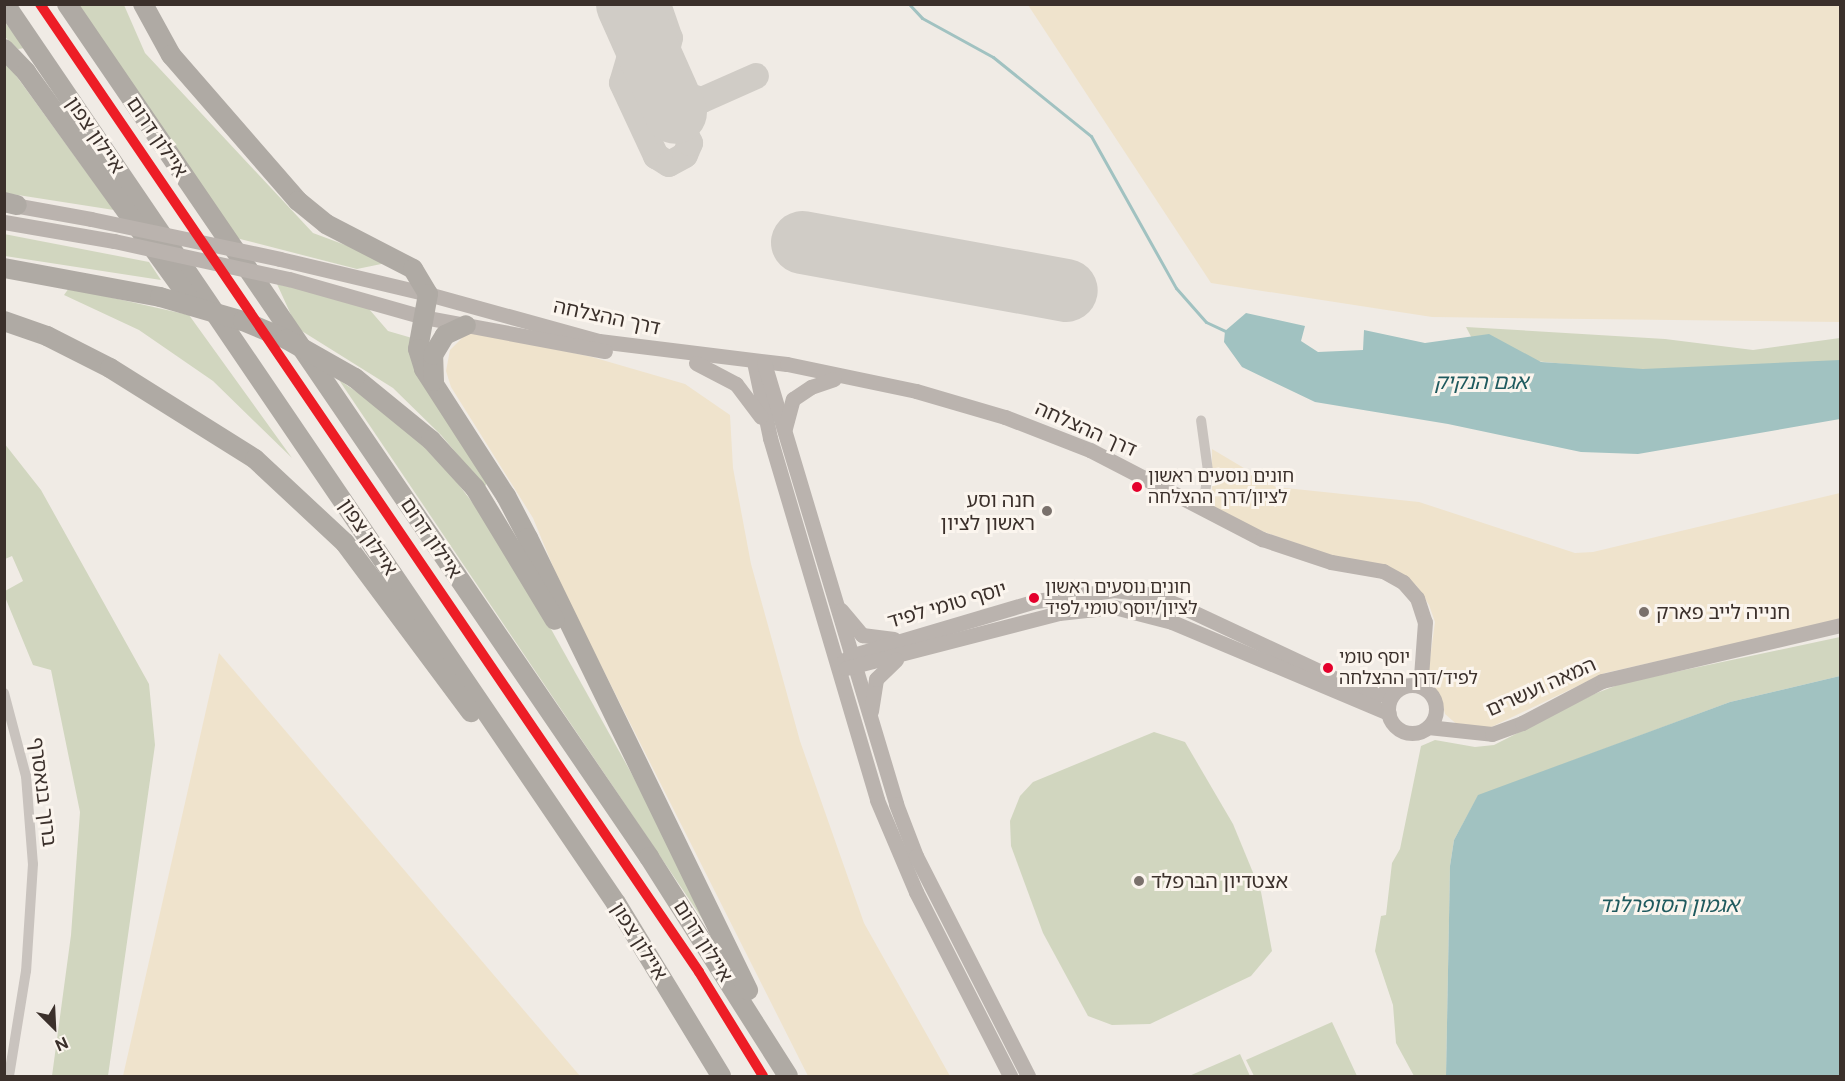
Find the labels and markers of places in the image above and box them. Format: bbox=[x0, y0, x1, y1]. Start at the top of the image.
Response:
place label: חונים נוסעים ראשון לציון/דרך ההצלחה bbox=[1148, 466, 1294, 508]
marker: חונים נוסעים ראשון לציון/דרך ההצלחה bbox=[1131, 481, 1143, 493]
place label: חנה וסע ראשון לציון bbox=[941, 488, 1035, 535]
marker: חנה וסע ראשון לציון bbox=[1040, 504, 1054, 518]
place label: חונים נוסעים ראשון לציון/יוסף טומי לפיד bbox=[1045, 577, 1198, 620]
marker: חונים נוסעים ראשון לציון/יוסף טומי לפיד bbox=[1028, 592, 1040, 604]
place label: חנייה לייב פארק bbox=[1656, 600, 1790, 624]
marker: חנייה לייב פארק bbox=[1637, 605, 1651, 619]
place label: יוסף טומי לפיד/דרך ההצלחה bbox=[1339, 647, 1478, 690]
marker: יוסף טומי לפיד/דרך ההצלחה bbox=[1322, 662, 1334, 674]
place label: אצטדיון הברפלד bbox=[1151, 869, 1288, 893]
marker: אצטדיון הברפלד bbox=[1132, 874, 1146, 888]

